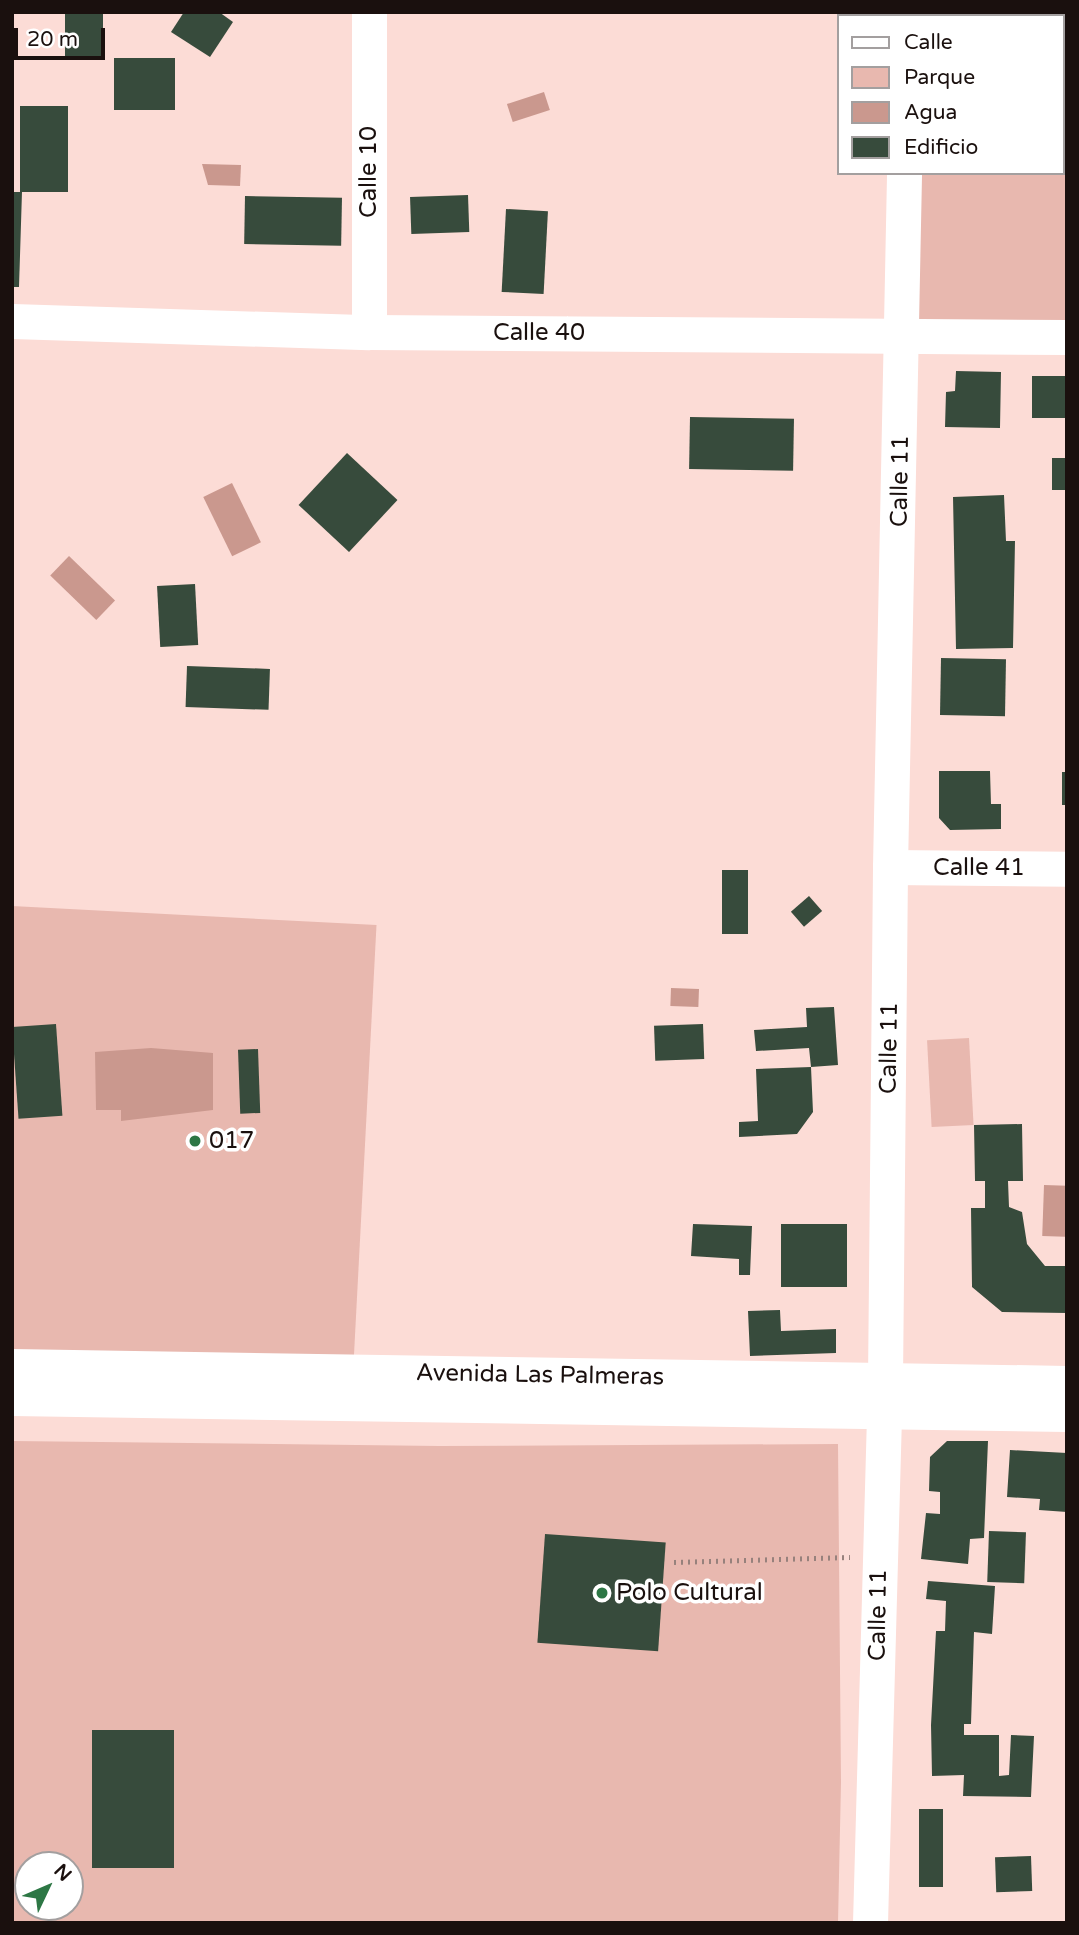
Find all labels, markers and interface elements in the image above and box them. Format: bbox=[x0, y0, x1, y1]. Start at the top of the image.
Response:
scale bar bbox=[18, 14, 108, 58]
legend bbox=[838, 14, 1065, 175]
text: 20 m bbox=[27, 27, 78, 52]
text: Calle bbox=[904, 30, 953, 55]
text: Parque bbox=[904, 65, 975, 90]
text: Agua bbox=[904, 100, 957, 125]
street label: Calle 10 bbox=[355, 126, 383, 218]
text: Edificio bbox=[904, 135, 978, 160]
street label: Calle 40 bbox=[493, 319, 585, 347]
street label: Calle 11 bbox=[885, 435, 915, 527]
street label: Calle 41 bbox=[933, 854, 1025, 882]
street label: Calle 11 bbox=[874, 1002, 904, 1094]
place label: 017 bbox=[209, 1127, 254, 1155]
marker: 017 bbox=[187, 1133, 203, 1149]
street label: Avenida Las Palmeras bbox=[416, 1358, 664, 1392]
street label: Calle 11 bbox=[863, 1569, 893, 1661]
place label: Polo Cultural bbox=[616, 1579, 763, 1607]
marker: Polo Cultural bbox=[594, 1585, 610, 1601]
north arrow bbox=[14, 1851, 84, 1921]
text: N bbox=[49, 1860, 76, 1886]

